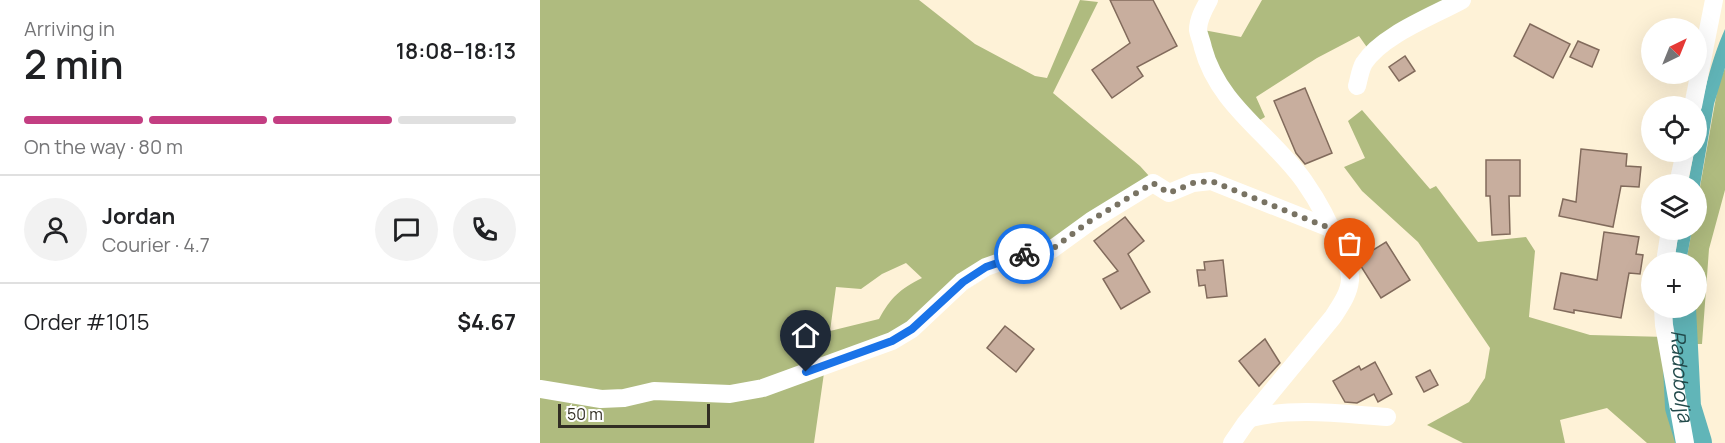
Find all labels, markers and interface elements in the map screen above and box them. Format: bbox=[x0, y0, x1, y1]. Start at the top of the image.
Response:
text: Arriving in bbox=[24, 15, 115, 42]
north arrow bbox=[1641, 18, 1707, 84]
map controls bbox=[1641, 18, 1707, 318]
text: 18:08–18:13 bbox=[396, 36, 516, 66]
text: 2 min bbox=[24, 37, 123, 91]
button: locate bbox=[1641, 96, 1707, 162]
text: On the way · 80 m bbox=[24, 133, 183, 160]
button: layers bbox=[1641, 174, 1707, 240]
button: person bbox=[24, 198, 87, 261]
button: chat bbox=[375, 198, 438, 261]
button: phone bbox=[453, 198, 516, 261]
text: Jordan bbox=[102, 201, 175, 231]
pin bbox=[1324, 218, 1375, 280]
courier bbox=[994, 224, 1054, 284]
icon: bag bbox=[1333, 227, 1366, 260]
text: Courier · 4.7 bbox=[102, 231, 210, 258]
icon: bike bbox=[1008, 238, 1041, 271]
button: + bbox=[1641, 252, 1707, 318]
text: Order #1015 bbox=[24, 307, 149, 337]
text: $4.67 bbox=[457, 307, 516, 337]
pin bbox=[780, 310, 831, 372]
icon: home bbox=[789, 319, 822, 352]
water label: Radobolja bbox=[1666, 329, 1701, 426]
scale bar bbox=[558, 401, 710, 428]
text: 50 m bbox=[567, 403, 603, 425]

